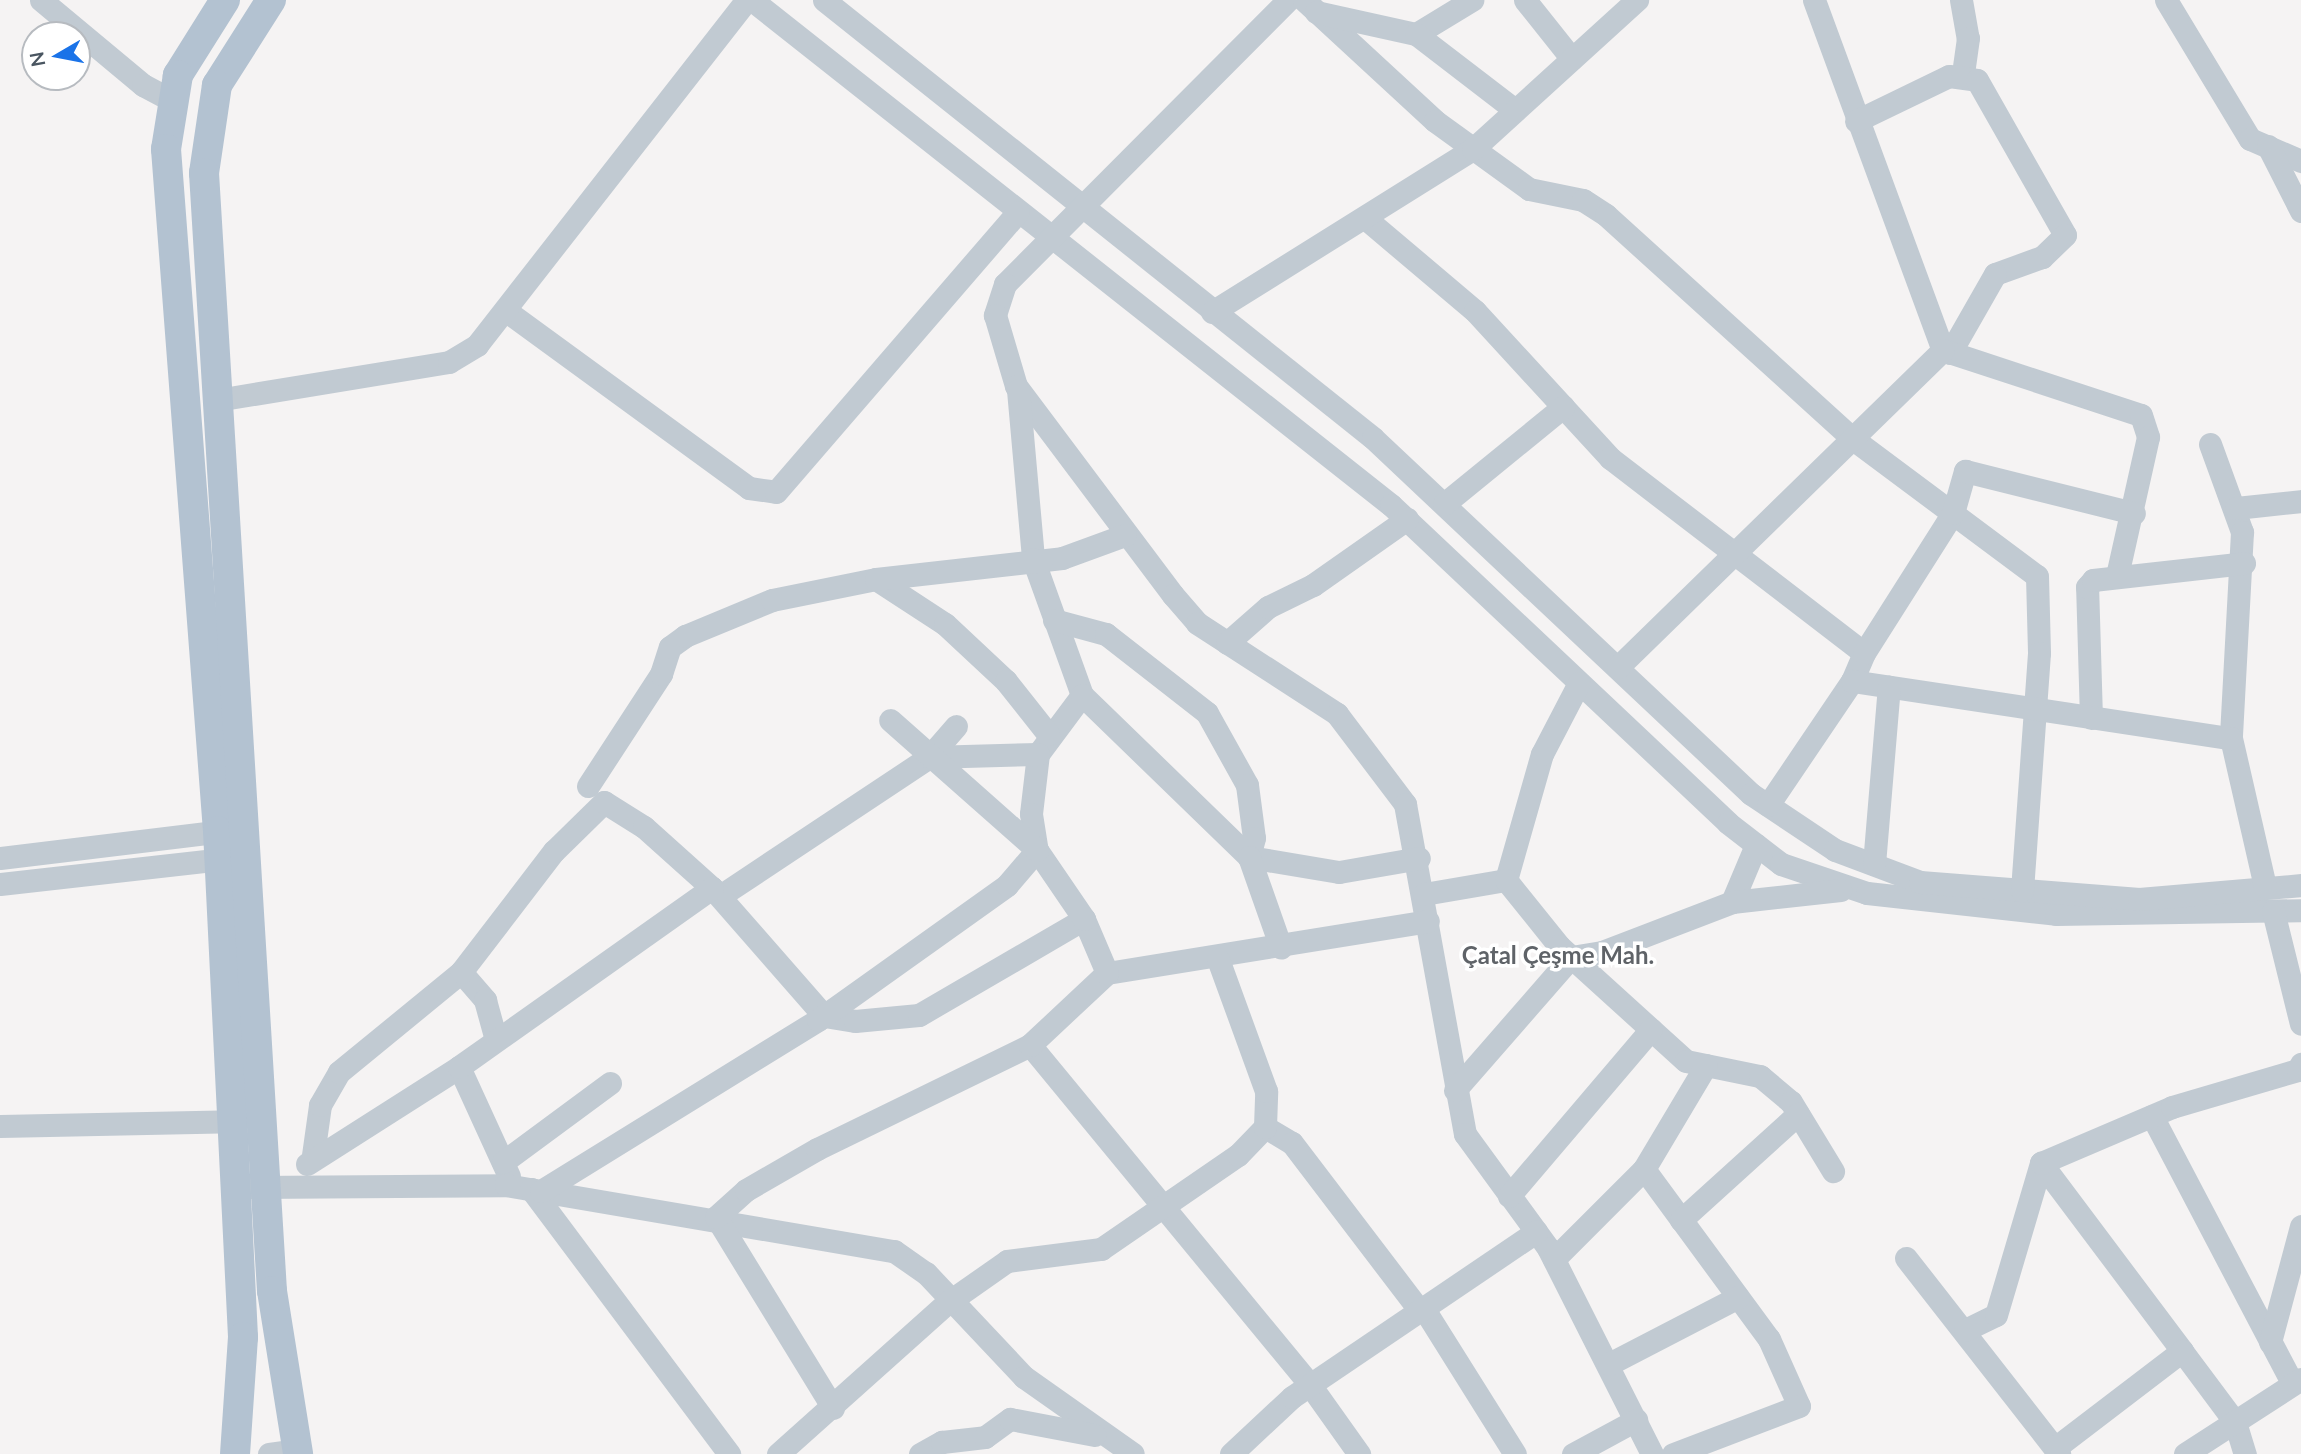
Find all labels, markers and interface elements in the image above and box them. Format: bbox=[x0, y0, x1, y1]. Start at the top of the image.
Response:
north arrow bbox=[21, 21, 91, 91]
text: N bbox=[24, 50, 49, 69]
district label: Çatal Çeşme Mah. bbox=[1462, 941, 1654, 969]

